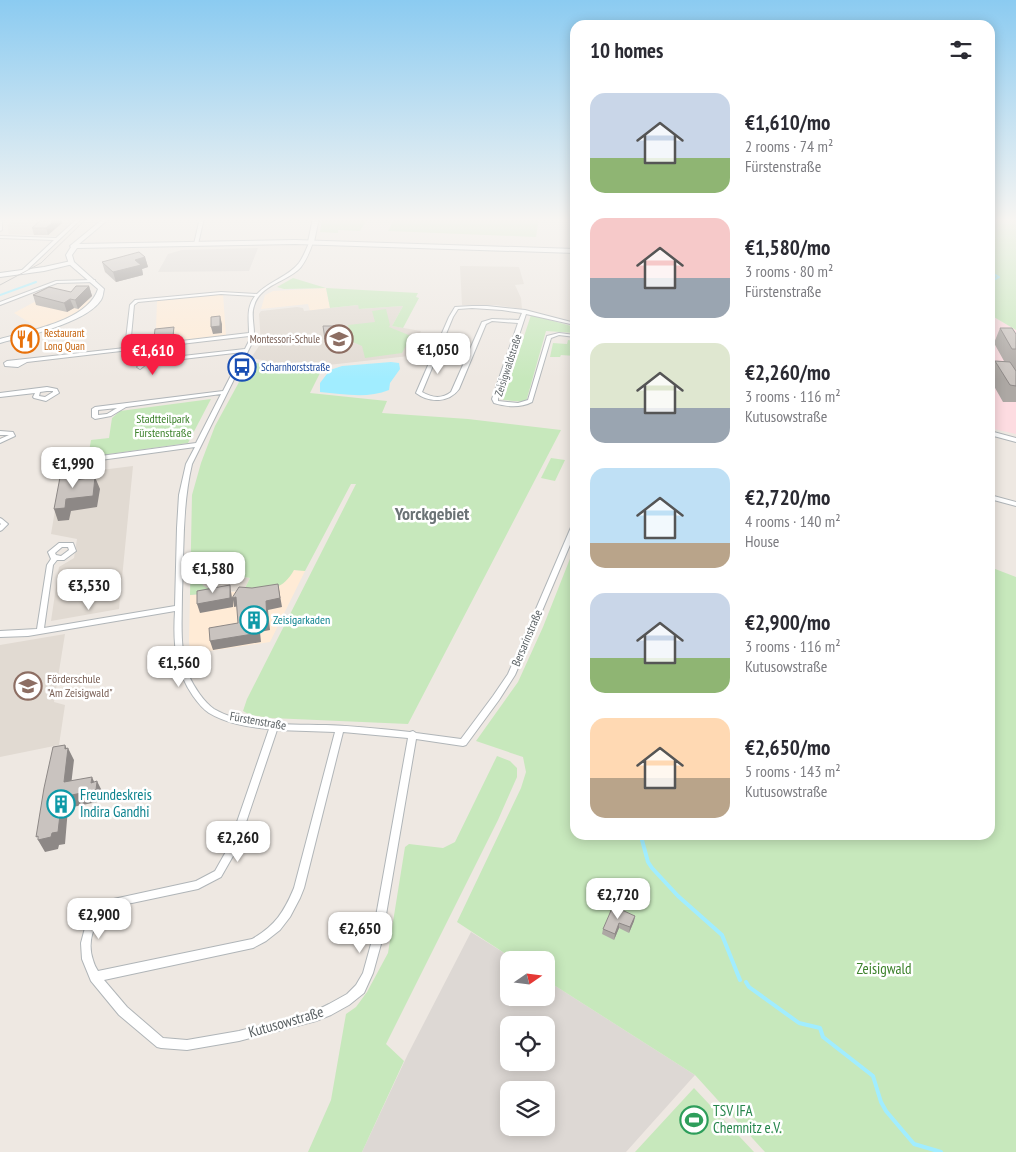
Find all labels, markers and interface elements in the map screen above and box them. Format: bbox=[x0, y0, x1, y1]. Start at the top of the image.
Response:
icon: filters bbox=[947, 36, 975, 64]
text: 10 homes bbox=[590, 37, 663, 64]
text: €1,610/mo bbox=[745, 109, 830, 136]
icon: home bbox=[630, 113, 690, 173]
text: 2 rooms · 74 m² bbox=[745, 136, 833, 156]
text: Fürstenstraße bbox=[745, 156, 821, 176]
text: €1,580/mo bbox=[745, 234, 830, 261]
icon: home bbox=[630, 238, 690, 298]
text: 3 rooms · 80 m² bbox=[745, 261, 833, 281]
text: Fürstenstraße bbox=[745, 281, 821, 301]
restaurant icon: Restaurant Long Quan bbox=[10, 324, 40, 354]
school or university icon: Montessori-Schule bbox=[324, 324, 354, 354]
place label: Restaurant Long Quan bbox=[44, 326, 85, 353]
place label: Montessori-Schule bbox=[250, 332, 320, 346]
pin: €1,050 bbox=[397, 332, 479, 375]
street label: Zeisigwaldstraße bbox=[491, 332, 525, 398]
pin: €1,610 bbox=[112, 334, 194, 376]
text: €1,050 bbox=[417, 339, 459, 359]
text: €1,610 bbox=[132, 340, 174, 360]
bus stop icon: Scharnhorststraße bbox=[227, 352, 257, 382]
text: €2,260/mo bbox=[745, 359, 830, 386]
place label: Scharnhorststraße bbox=[261, 360, 331, 374]
icon: home bbox=[630, 363, 690, 423]
text: 3 rooms · 116 m² bbox=[745, 386, 841, 406]
text: Kutusowstraße bbox=[745, 406, 827, 426]
park label: Stadtteilpark Fürstenstraße bbox=[134, 411, 192, 440]
pin: €1,990 bbox=[32, 446, 114, 489]
text: €1,990 bbox=[52, 453, 94, 473]
text: €2,720/mo bbox=[745, 484, 830, 511]
icon: home bbox=[630, 488, 690, 548]
district label: Yorckgebiet bbox=[394, 502, 470, 525]
text: 4 rooms · 140 m² bbox=[745, 511, 841, 531]
text: House bbox=[745, 531, 779, 551]
pin: €1,580 bbox=[172, 552, 254, 594]
text: €1,580 bbox=[192, 558, 234, 578]
pin: €3,530 bbox=[48, 568, 130, 611]
text: €3,530 bbox=[68, 575, 110, 595]
building icon: Zeisigarkaden bbox=[239, 605, 269, 635]
street label: Bersarinstraße bbox=[508, 607, 545, 668]
text: €2,900/mo bbox=[745, 609, 830, 636]
place label: Zeisigarkaden bbox=[273, 612, 330, 627]
icon: home bbox=[630, 613, 690, 673]
text: 3 rooms · 116 m² bbox=[745, 636, 841, 656]
pin: €1,560 bbox=[138, 646, 220, 688]
text: €1,560 bbox=[158, 652, 200, 672]
text: Kutusowstraße bbox=[745, 656, 827, 676]
school or university icon: Förderschule "Am Zeisigwald" bbox=[13, 671, 43, 701]
place label: Förderschule "Am Zeisigwald" bbox=[47, 671, 113, 700]
street label: Fürstenstraße bbox=[229, 708, 288, 733]
text: €2,650/mo bbox=[745, 734, 830, 761]
icon: home bbox=[630, 738, 690, 798]
text: 5 rooms · 143 m² bbox=[745, 761, 841, 781]
text: Kutusowstraße bbox=[745, 781, 827, 801]
place label: Freundeskreis Indira Gandhi bbox=[80, 785, 152, 821]
building icon: Freundeskreis Indira Gandhi bbox=[46, 789, 76, 819]
pin: €2,260 bbox=[197, 820, 279, 863]
text: €2,260 bbox=[217, 827, 259, 847]
pin: €2,720 bbox=[577, 878, 659, 920]
text: €2,720 bbox=[597, 884, 639, 904]
pin: €2,900 bbox=[58, 898, 140, 940]
text: €2,900 bbox=[78, 904, 120, 924]
pin: €2,650 bbox=[319, 912, 401, 954]
text: €2,650 bbox=[339, 918, 381, 938]
north arrow bbox=[500, 951, 555, 1006]
map controls bbox=[500, 951, 555, 1136]
park label: Zeisigwald bbox=[856, 959, 912, 978]
street label: Kutusowstraße bbox=[246, 1002, 326, 1041]
button: locate bbox=[500, 1016, 555, 1071]
button: layers bbox=[500, 1081, 555, 1136]
place label: TSV IFA Chemnitz e.V. bbox=[713, 1101, 782, 1137]
sports icon: TSV IFA Chemnitz e.V. bbox=[679, 1105, 709, 1135]

